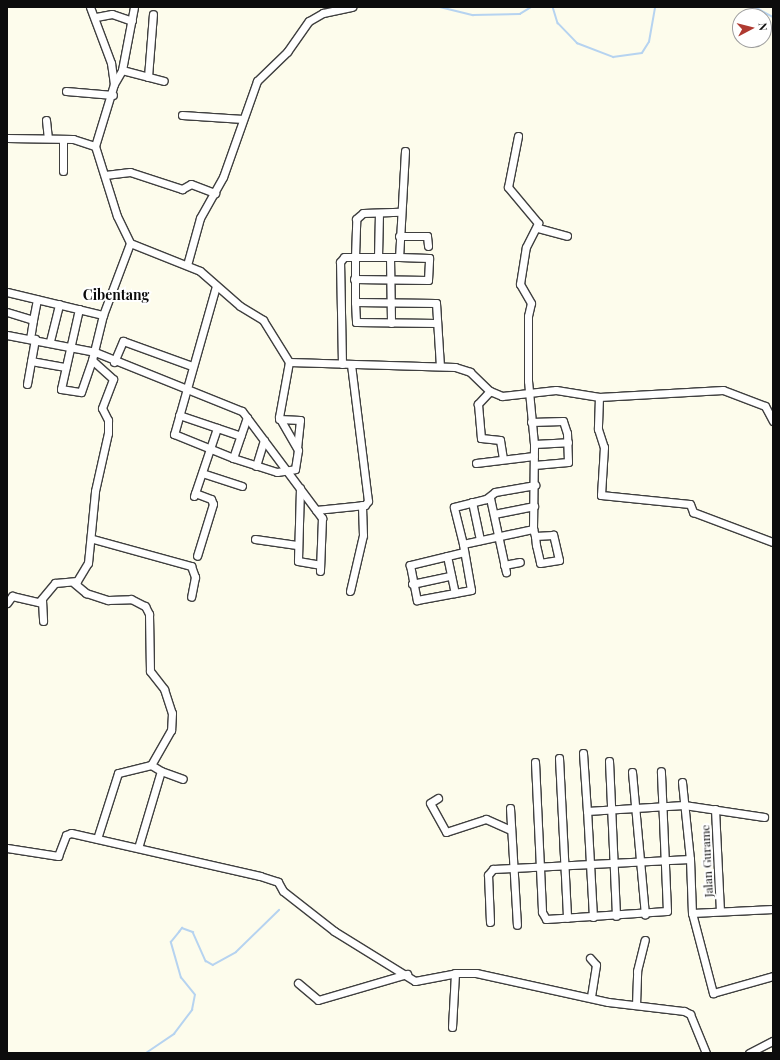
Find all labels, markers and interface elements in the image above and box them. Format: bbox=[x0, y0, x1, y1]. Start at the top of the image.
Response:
north arrow bbox=[732, 8, 772, 48]
text: N bbox=[755, 22, 771, 31]
district label: Cibentang bbox=[83, 287, 149, 303]
street label: Jalan Gurame bbox=[698, 824, 716, 898]

